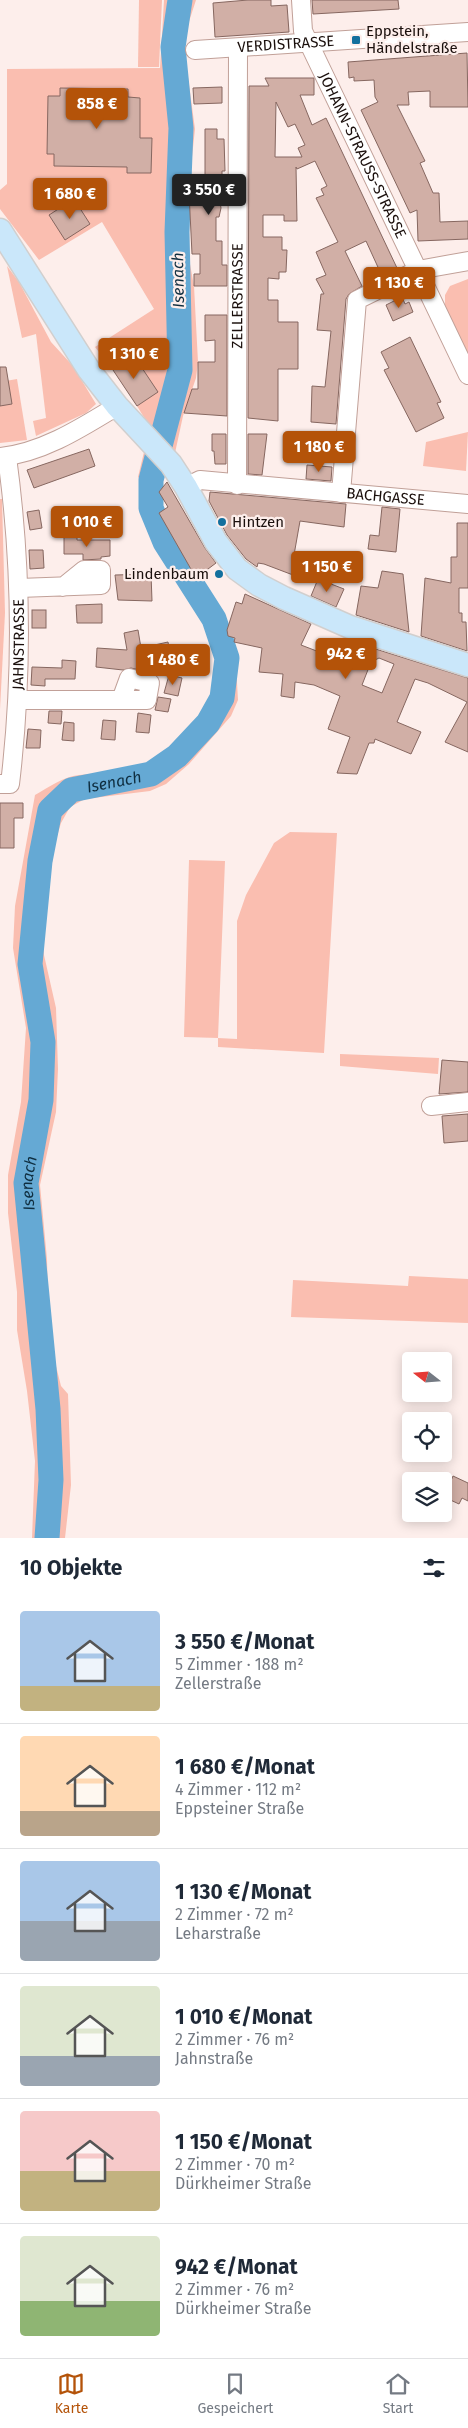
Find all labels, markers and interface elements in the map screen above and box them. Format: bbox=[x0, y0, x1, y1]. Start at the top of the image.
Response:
place label: Eppstein, Händelstraße bbox=[366, 22, 458, 57]
street label: VERDISTRASSE bbox=[237, 32, 335, 56]
marker: Eppstein, Händelstraße bbox=[350, 34, 362, 46]
street label: JOHANN-STRAUSS-STRASSE bbox=[315, 69, 410, 241]
pin: 858 € bbox=[62, 88, 132, 130]
text: 858 € bbox=[77, 94, 117, 113]
pin: 3 550 € bbox=[163, 174, 255, 216]
pin: 1 680 € bbox=[24, 178, 116, 220]
text: 3 550 € bbox=[183, 180, 235, 199]
text: 1 680 € bbox=[44, 184, 96, 203]
street label: ZELLERSTRASSE bbox=[228, 243, 247, 349]
water label: Isenach bbox=[168, 252, 188, 308]
pin: 1 130 € bbox=[353, 266, 445, 309]
text: 1 130 € bbox=[374, 273, 424, 292]
pin: 1 310 € bbox=[88, 338, 180, 380]
text: 1 310 € bbox=[109, 344, 159, 363]
pin: 1 180 € bbox=[273, 430, 365, 473]
text: 1 180 € bbox=[294, 437, 344, 456]
street label: BACHGASSE bbox=[346, 484, 425, 509]
pin: 1 010 € bbox=[41, 506, 133, 548]
text: 1 010 € bbox=[62, 512, 112, 531]
place label: Hintzen bbox=[232, 513, 284, 531]
marker: Hintzen bbox=[216, 516, 228, 528]
pin: 1 150 € bbox=[281, 550, 373, 593]
text: 1 150 € bbox=[302, 557, 352, 576]
place label: Lindenbaum bbox=[124, 565, 209, 583]
marker: Lindenbaum bbox=[213, 568, 225, 580]
street label: JAHNSTRASSE bbox=[9, 599, 28, 690]
pin: 942 € bbox=[311, 638, 381, 680]
pin: 1 480 € bbox=[127, 644, 219, 686]
text: 942 € bbox=[326, 644, 366, 663]
text: 1 480 € bbox=[147, 650, 199, 669]
water label: Isenach bbox=[85, 767, 143, 796]
water label: Isenach bbox=[16, 1154, 40, 1212]
north arrow bbox=[402, 1352, 452, 1402]
map controls bbox=[402, 1352, 452, 1522]
button: locate bbox=[402, 1412, 452, 1462]
button: layers bbox=[402, 1472, 452, 1522]
icon: filters bbox=[420, 1554, 448, 1582]
text: 10 Objekte bbox=[20, 1555, 122, 1581]
text: 3 550 €/Monat bbox=[175, 1629, 314, 1655]
icon: home bbox=[60, 1631, 120, 1691]
text: 5 Zimmer · 188 m² bbox=[175, 1655, 304, 1674]
text: Zellerstraße bbox=[175, 1674, 261, 1693]
text: 1 680 €/Monat bbox=[175, 1754, 315, 1780]
icon: home bbox=[60, 1756, 120, 1816]
text: 4 Zimmer · 112 m² bbox=[175, 1780, 301, 1799]
text: Eppsteiner Straße bbox=[175, 1799, 304, 1818]
text: 1 130 €/Monat bbox=[175, 1879, 311, 1905]
icon: home bbox=[60, 1881, 120, 1941]
text: 2 Zimmer · 72 m² bbox=[175, 1905, 294, 1924]
text: Leharstraße bbox=[175, 1924, 261, 1943]
text: 1 010 €/Monat bbox=[175, 2004, 312, 2030]
icon: home bbox=[60, 2006, 120, 2066]
text: 2 Zimmer · 76 m² bbox=[175, 2030, 294, 2049]
text: Jahnstraße bbox=[175, 2049, 253, 2068]
text: 1 150 €/Monat bbox=[175, 2129, 312, 2155]
icon: home bbox=[60, 2131, 120, 2191]
text: 2 Zimmer · 70 m² bbox=[175, 2155, 295, 2174]
text: Dürkheimer Straße bbox=[175, 2174, 311, 2193]
text: 942 €/Monat bbox=[175, 2254, 298, 2280]
icon: home bbox=[60, 2256, 120, 2316]
text: 2 Zimmer · 76 m² bbox=[175, 2280, 294, 2299]
text: Dürkheimer Straße bbox=[175, 2299, 311, 2318]
tab: Karte bbox=[55, 2370, 88, 2417]
tab: Gespeichert bbox=[198, 2370, 273, 2417]
tab: Start bbox=[383, 2370, 413, 2417]

